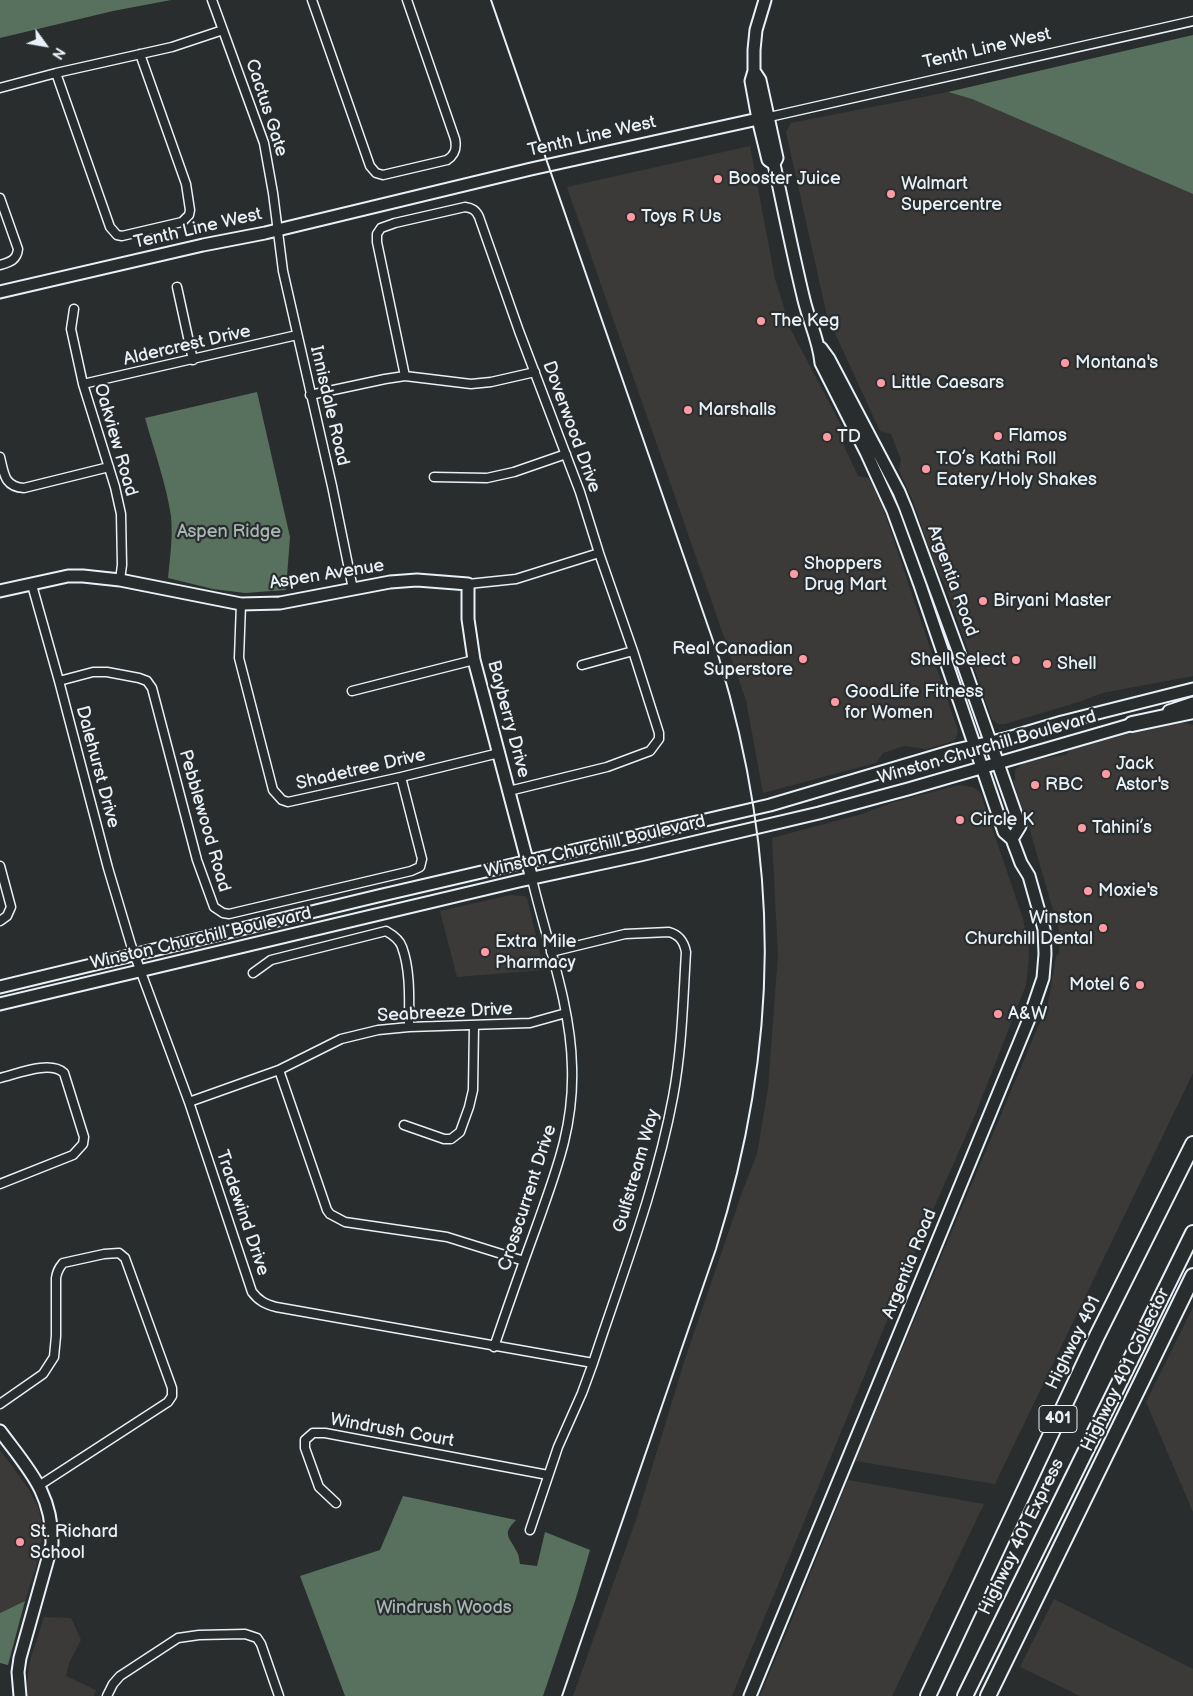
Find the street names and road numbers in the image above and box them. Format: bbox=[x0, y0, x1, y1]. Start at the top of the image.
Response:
street label: Tenth Line West bbox=[921, 24, 1053, 74]
street label: Cactus Gate bbox=[240, 57, 292, 159]
street label: Tenth Line West bbox=[526, 112, 658, 162]
street label: Tenth Line West bbox=[132, 204, 264, 254]
street label: Aldercrest Drive bbox=[121, 321, 253, 371]
street label: Innisdale Road bbox=[305, 344, 353, 468]
street label: Doverwood Drive bbox=[537, 358, 605, 496]
street label: Oakview Road bbox=[89, 381, 141, 499]
street label: Argentia Road bbox=[922, 522, 982, 640]
street label: Aspen Avenue bbox=[268, 555, 386, 595]
street label: Bayberry Drive bbox=[482, 658, 534, 780]
street label: Dalehurst Drive bbox=[70, 704, 124, 830]
street label: Winston Churchill Boulevard bbox=[875, 706, 1099, 790]
street label: Shadetree Drive bbox=[294, 745, 428, 795]
street label: Pebblewood Road bbox=[173, 747, 235, 895]
street label: Winston Churchill Boulevard bbox=[482, 811, 708, 883]
street label: Winston Churchill Boulevard bbox=[88, 903, 314, 975]
street label: Seabreeze Drive bbox=[377, 999, 513, 1027]
street label: Gulfstream Way bbox=[609, 1107, 665, 1235]
street label: Crosscurrent Drive bbox=[494, 1122, 562, 1274]
street label: Tradewind Drive bbox=[210, 1147, 274, 1279]
street label: Argentia Road bbox=[878, 1206, 942, 1322]
street label: Highway 401 Collector bbox=[1077, 1285, 1175, 1455]
street label: Highway 401 bbox=[1042, 1293, 1106, 1393]
road number: 401 bbox=[1039, 1406, 1077, 1432]
street label: Windrush Court bbox=[328, 1409, 456, 1453]
street label: Highway 401 Express bbox=[975, 1455, 1069, 1619]

